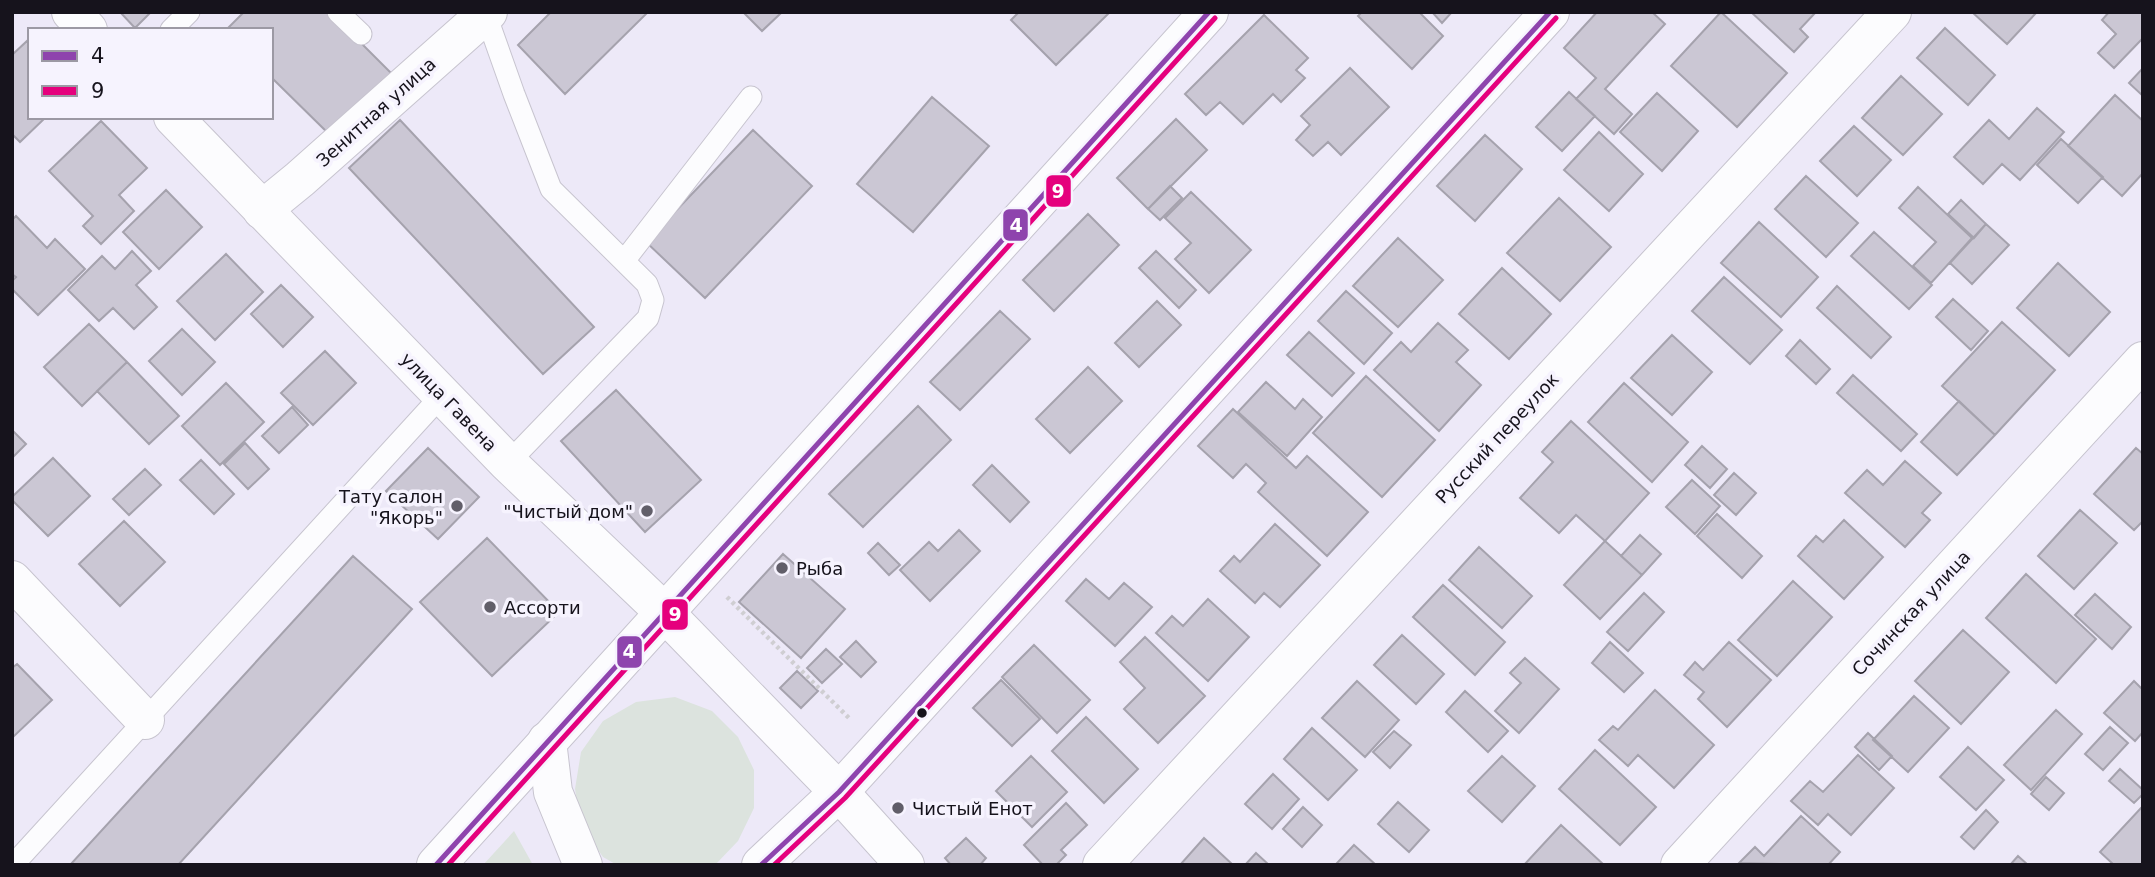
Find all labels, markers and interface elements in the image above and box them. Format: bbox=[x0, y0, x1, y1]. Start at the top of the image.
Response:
legend bbox=[28, 28, 273, 119]
text: 4 bbox=[91, 44, 104, 68]
street label: Зенитная улица bbox=[312, 53, 440, 171]
text: 9 bbox=[91, 79, 104, 103]
line badge: 9 bbox=[1045, 174, 1072, 208]
text: 9 bbox=[1051, 180, 1065, 202]
line badge: 4 bbox=[1002, 208, 1029, 242]
text: 4 bbox=[1009, 214, 1023, 236]
street label: улица Гавена bbox=[397, 348, 501, 456]
street label: Русский переулок bbox=[1431, 368, 1563, 508]
place label: Тату салон "Якорь" bbox=[338, 486, 443, 528]
marker: Тату салон "Якорь" bbox=[449, 498, 465, 514]
place label: "Чистый дом" bbox=[503, 501, 633, 522]
marker: "Чистый дом" bbox=[639, 503, 655, 519]
street label: Сочинская улица bbox=[1848, 546, 1974, 680]
place label: Рыба bbox=[796, 558, 843, 579]
marker: Рыба bbox=[774, 560, 790, 576]
place label: Ассорти bbox=[504, 597, 581, 618]
line badge: 9 bbox=[661, 598, 689, 631]
marker: Ассорти bbox=[482, 599, 498, 615]
text: 9 bbox=[668, 603, 682, 625]
line badge: 4 bbox=[616, 635, 643, 669]
text: 4 bbox=[622, 640, 636, 662]
unlabelled marker bbox=[915, 706, 929, 720]
place label: Чистый Енот bbox=[912, 798, 1033, 819]
marker: Чистый Енот bbox=[890, 800, 906, 816]

